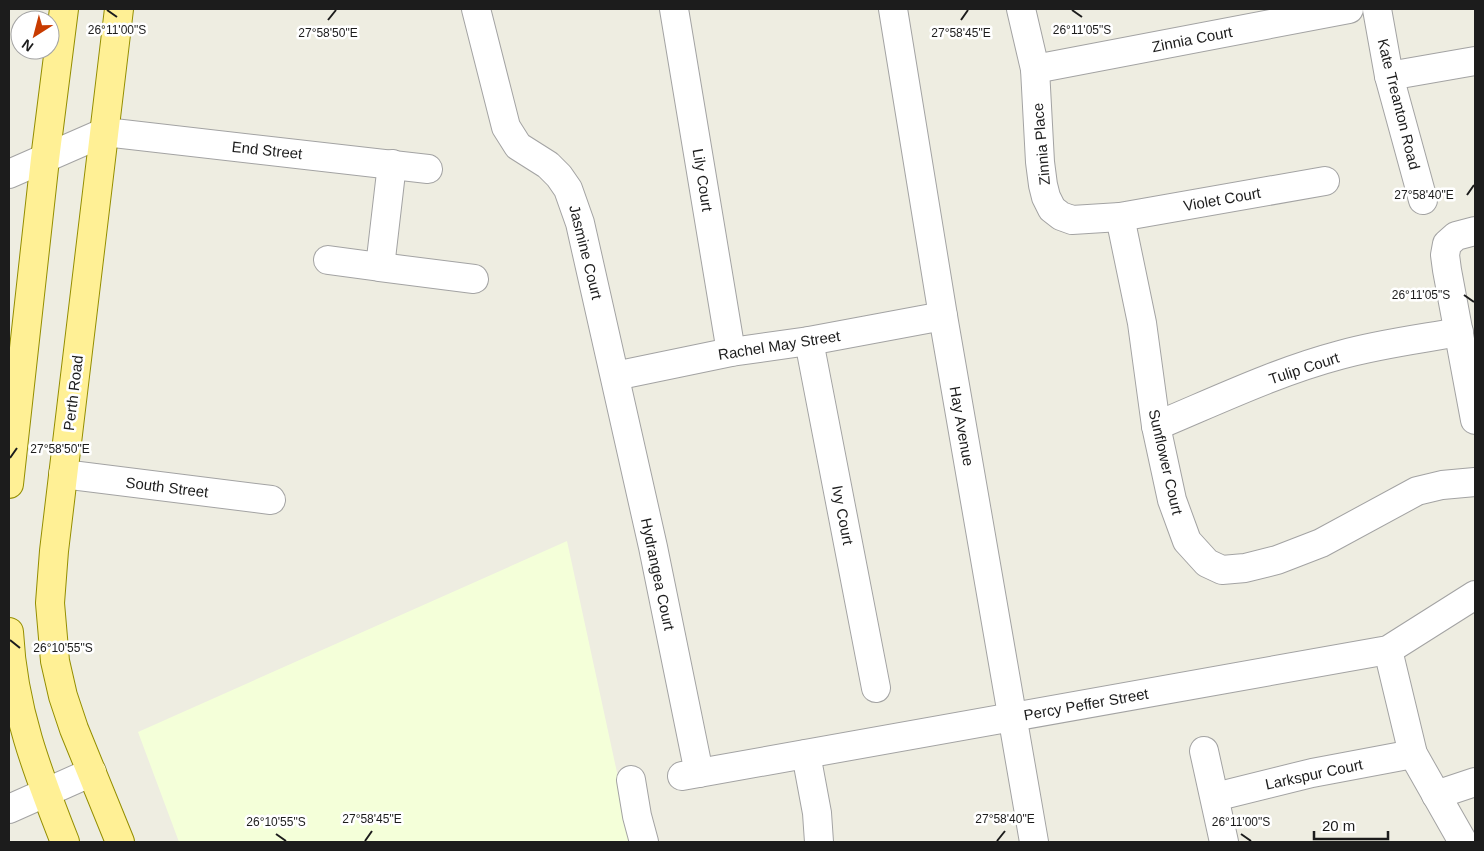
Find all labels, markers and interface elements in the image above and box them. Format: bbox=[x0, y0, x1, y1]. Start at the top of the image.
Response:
north arrow bbox=[10, 10, 60, 60]
text: 26°11'00"S bbox=[88, 23, 146, 37]
text: 26°11'05"S bbox=[1053, 23, 1111, 37]
street label: Zinnia Court bbox=[1150, 23, 1235, 55]
text: 27°58'50"E bbox=[298, 26, 358, 40]
text: 27°58'45"E bbox=[931, 26, 991, 40]
text: N bbox=[19, 36, 36, 55]
street label: Kate Treanton Road bbox=[1375, 37, 1423, 171]
street label: Zinnia Place bbox=[1029, 102, 1053, 186]
street label: End Street bbox=[231, 138, 304, 162]
street label: Lily Court bbox=[690, 147, 716, 213]
street label: Violet Court bbox=[1182, 184, 1263, 214]
text: 27°58'40"E bbox=[1394, 188, 1454, 202]
street label: Jasmine Court bbox=[566, 203, 606, 302]
text: 26°11'05"S bbox=[1392, 288, 1450, 302]
street label: Rachel May Street bbox=[717, 327, 842, 363]
street label: Tulip Court bbox=[1267, 348, 1342, 387]
street label: Perth Road bbox=[60, 354, 86, 432]
street label: Hay Avenue bbox=[947, 385, 977, 467]
street label: Sunflower Court bbox=[1146, 408, 1187, 517]
text: 27°58'50"E bbox=[30, 442, 90, 456]
street label: South Street bbox=[125, 473, 210, 501]
street label: Ivy Court bbox=[829, 484, 857, 547]
street label: Hydrangea Court bbox=[638, 516, 678, 632]
text: 26°10'55"S bbox=[33, 641, 93, 655]
street label: Percy Peffer Street bbox=[1022, 685, 1151, 723]
street label: Larkspur Court bbox=[1264, 755, 1365, 793]
scale bar bbox=[1314, 808, 1388, 840]
text: 27°58'45"E bbox=[342, 812, 402, 826]
text: 27°58'40"E bbox=[975, 812, 1035, 826]
text: 26°10'55"S bbox=[246, 815, 306, 829]
text: 26°11'00"S bbox=[1212, 815, 1270, 829]
text: 20 m bbox=[1322, 817, 1355, 834]

